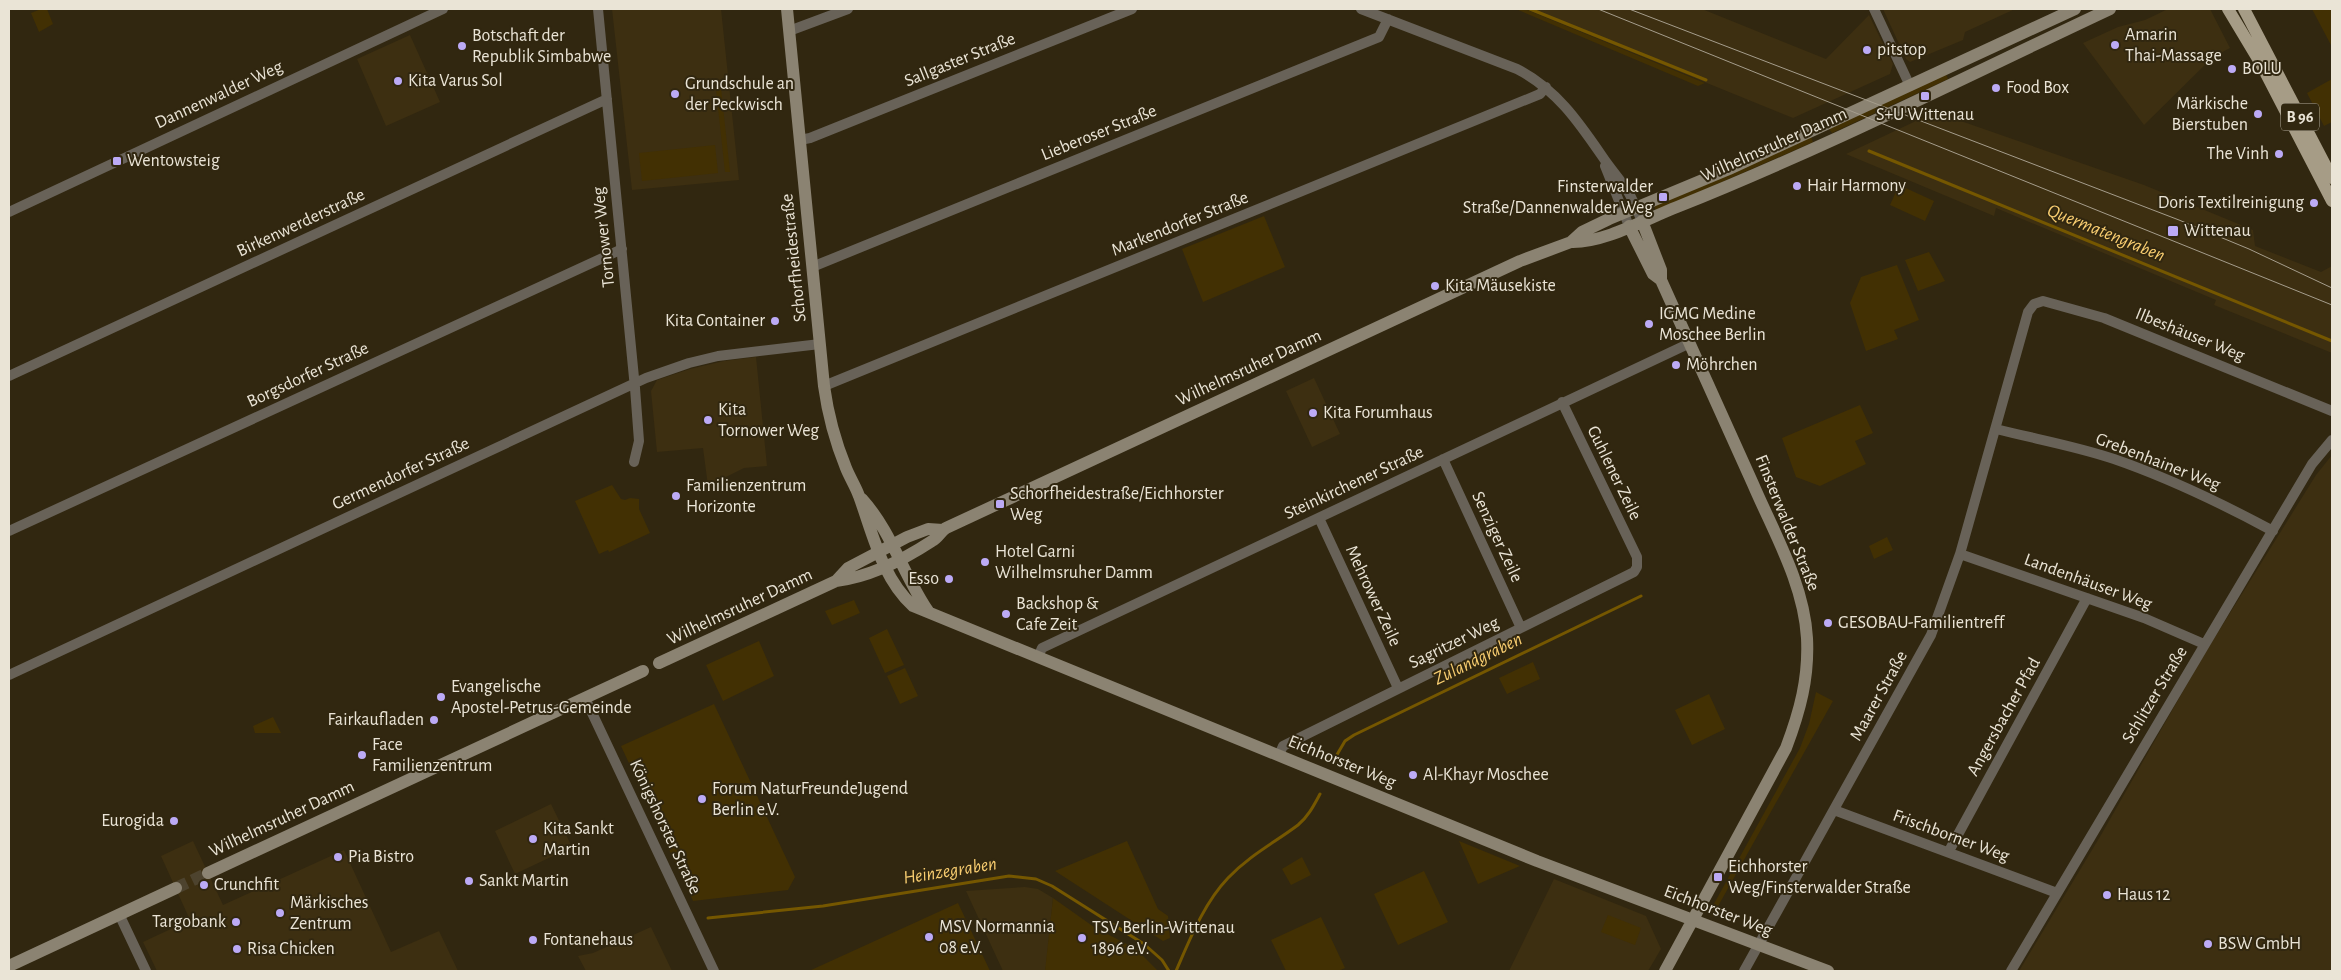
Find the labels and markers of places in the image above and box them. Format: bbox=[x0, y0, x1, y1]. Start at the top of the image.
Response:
place label: Amarin Thai-Massage bbox=[2125, 26, 2222, 65]
place label: Botschaft der Republik Simbabwe bbox=[472, 27, 611, 66]
marker: Amarin Thai-Massage bbox=[2109, 39, 2121, 51]
marker: Botschaft der Republik Simbabwe bbox=[456, 40, 468, 52]
place label: pitstop bbox=[1877, 41, 1926, 59]
marker: pitstop bbox=[1861, 44, 1873, 56]
place label: BOLU bbox=[2242, 60, 2282, 78]
marker: BOLU bbox=[2226, 63, 2238, 75]
place label: Kita Varus Sol bbox=[408, 72, 503, 90]
marker: Kita Varus Sol bbox=[392, 75, 404, 87]
place label: Grundschule an der Peckwisch bbox=[685, 75, 794, 114]
place label: Food Box bbox=[2006, 79, 2069, 97]
marker: Food Box bbox=[1990, 82, 2002, 94]
marker: Grundschule an der Peckwisch bbox=[669, 88, 681, 100]
marker: S+U Wittenau bbox=[1919, 90, 1931, 102]
place label: Märkische Bierstuben bbox=[2171, 95, 2248, 134]
place label: S+U Wittenau bbox=[1876, 106, 1974, 124]
marker: Märkische Bierstuben bbox=[2252, 108, 2264, 120]
place label: The Vinh bbox=[2207, 145, 2269, 163]
marker: The Vinh bbox=[2273, 148, 2285, 160]
place label: Wentowsteig bbox=[127, 152, 220, 170]
marker: Wentowsteig bbox=[111, 155, 123, 167]
place label: Hair Harmony bbox=[1807, 177, 1906, 195]
place label: Finsterwalder Straße/Dannenwalder Weg bbox=[1463, 178, 1653, 217]
marker: Hair Harmony bbox=[1791, 180, 1803, 192]
marker: Finsterwalder Straße/Dannenwalder Weg bbox=[1657, 191, 1669, 203]
place label: Doris Textilreinigung bbox=[2158, 194, 2304, 212]
marker: Doris Textilreinigung bbox=[2308, 197, 2320, 209]
place label: Wittenau bbox=[2184, 222, 2251, 240]
marker: Wittenau bbox=[2166, 224, 2180, 238]
place label: Kita Mäusekiste bbox=[1445, 277, 1556, 295]
marker: Kita Mäusekiste bbox=[1429, 280, 1441, 292]
place label: IGMG Medine Moschee Berlin bbox=[1659, 305, 1766, 344]
place label: Kita Container bbox=[665, 312, 765, 330]
marker: Kita Container bbox=[769, 315, 781, 327]
marker: IGMG Medine Moschee Berlin bbox=[1643, 318, 1655, 330]
place label: Möhrchen bbox=[1686, 356, 1758, 374]
marker: Möhrchen bbox=[1670, 359, 1682, 371]
place label: Kita Tornower Weg bbox=[718, 401, 819, 440]
place label: Kita Forumhaus bbox=[1323, 404, 1433, 422]
marker: Kita Forumhaus bbox=[1307, 407, 1319, 419]
marker: Kita Tornower Weg bbox=[702, 414, 714, 426]
place label: Familienzentrum Horizonte bbox=[686, 477, 806, 516]
place label: Schorfheidestraße/Eichhorster Weg bbox=[1010, 485, 1224, 524]
marker: Familienzentrum Horizonte bbox=[670, 490, 682, 502]
marker: Schorfheidestraße/Eichhorster Weg bbox=[994, 498, 1006, 510]
place label: Hotel Garni Wilhelmsruher Damm bbox=[995, 543, 1153, 582]
marker: Hotel Garni Wilhelmsruher Damm bbox=[979, 556, 991, 568]
place label: Esso bbox=[908, 570, 939, 588]
marker: Esso bbox=[943, 573, 955, 585]
place label: Backshop & Cafe Zeit bbox=[1016, 595, 1099, 634]
marker: Backshop & Cafe Zeit bbox=[1000, 608, 1012, 620]
place label: GESOBAU-Familientreff bbox=[1838, 614, 2006, 632]
marker: GESOBAU-Familientreff bbox=[1822, 617, 1834, 629]
place label: Evangelische Apostel-Petrus-Gemeinde bbox=[451, 678, 631, 717]
marker: Evangelische Apostel-Petrus-Gemeinde bbox=[435, 691, 447, 703]
place label: Fairkaufladen bbox=[328, 711, 424, 729]
marker: Fairkaufladen bbox=[428, 714, 440, 726]
place label: Face Familienzentrum bbox=[372, 736, 492, 775]
marker: Face Familienzentrum bbox=[356, 749, 368, 761]
place label: Al-Khayr Moschee bbox=[1423, 766, 1549, 784]
marker: Al-Khayr Moschee bbox=[1407, 769, 1419, 781]
place label: Forum NaturFreundeJugend Berlin e.V. bbox=[712, 780, 908, 819]
marker: Forum NaturFreundeJugend Berlin e.V. bbox=[696, 793, 708, 805]
place label: Eurogida bbox=[101, 812, 164, 830]
marker: Eurogida bbox=[168, 815, 180, 827]
place label: Kita Sankt Martin bbox=[543, 820, 614, 859]
marker: Kita Sankt Martin bbox=[527, 833, 539, 845]
place label: Pia Bistro bbox=[348, 848, 414, 866]
marker: Pia Bistro bbox=[332, 851, 344, 863]
place label: Eichhorster Weg/Finsterwalder Straße bbox=[1728, 858, 1911, 897]
marker: Eichhorster Weg/Finsterwalder Straße bbox=[1712, 871, 1724, 883]
place label: Sankt Martin bbox=[479, 872, 569, 890]
marker: Sankt Martin bbox=[463, 875, 475, 887]
place label: Crunchfit bbox=[214, 876, 279, 894]
marker: Crunchfit bbox=[198, 879, 210, 891]
place label: Haus 12 bbox=[2117, 886, 2170, 904]
marker: Haus 12 bbox=[2101, 889, 2113, 901]
place label: Märkisches Zentrum bbox=[290, 894, 368, 933]
marker: Märkisches Zentrum bbox=[274, 907, 286, 919]
place label: Targobank bbox=[152, 913, 227, 931]
marker: Targobank bbox=[230, 916, 242, 928]
place label: MSV Normannia 08 e.V. bbox=[939, 918, 1055, 957]
place label: TSV Berlin-Wittenau 1896 e.V. bbox=[1092, 919, 1235, 958]
place label: Fontanehaus bbox=[543, 931, 633, 949]
marker: MSV Normannia 08 e.V. bbox=[923, 931, 935, 943]
marker: TSV Berlin-Wittenau 1896 e.V. bbox=[1076, 932, 1088, 944]
marker: Fontanehaus bbox=[527, 934, 539, 946]
place label: BSW GmbH bbox=[2218, 935, 2301, 953]
marker: BSW GmbH bbox=[2202, 938, 2214, 950]
place label: Risa Chicken bbox=[247, 940, 335, 958]
marker: Risa Chicken bbox=[231, 943, 243, 955]

